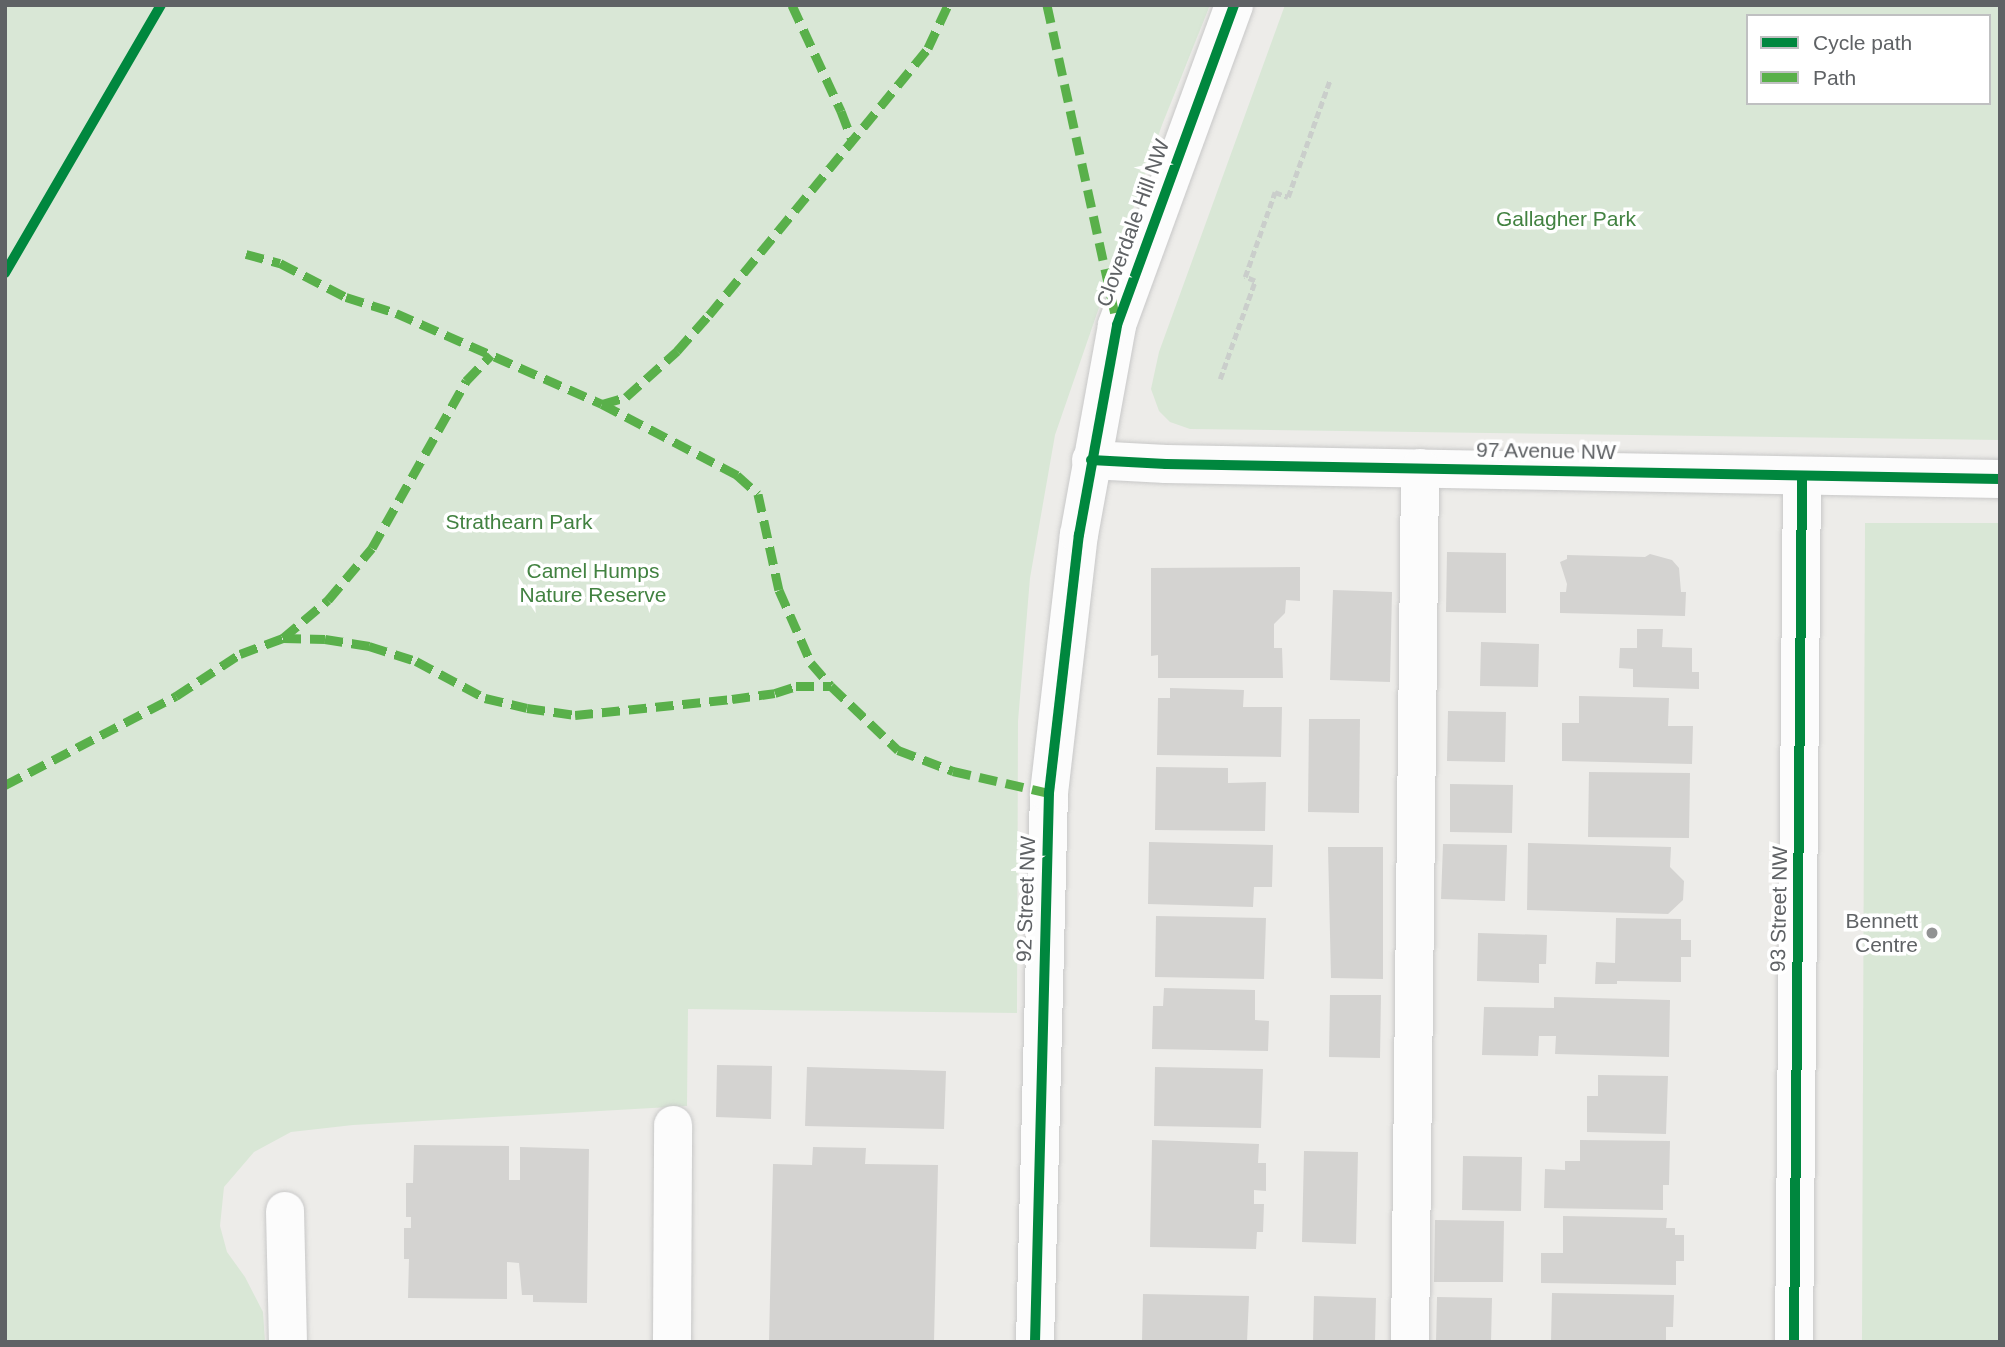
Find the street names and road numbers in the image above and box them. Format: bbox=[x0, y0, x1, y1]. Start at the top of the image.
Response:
street label: Cloverdale Hill NW bbox=[1091, 136, 1175, 310]
street label: 97 Avenue NW bbox=[1475, 437, 1617, 465]
street label: 92 Street NW bbox=[1011, 836, 1041, 962]
street label: 93 Street NW bbox=[1765, 846, 1793, 972]

